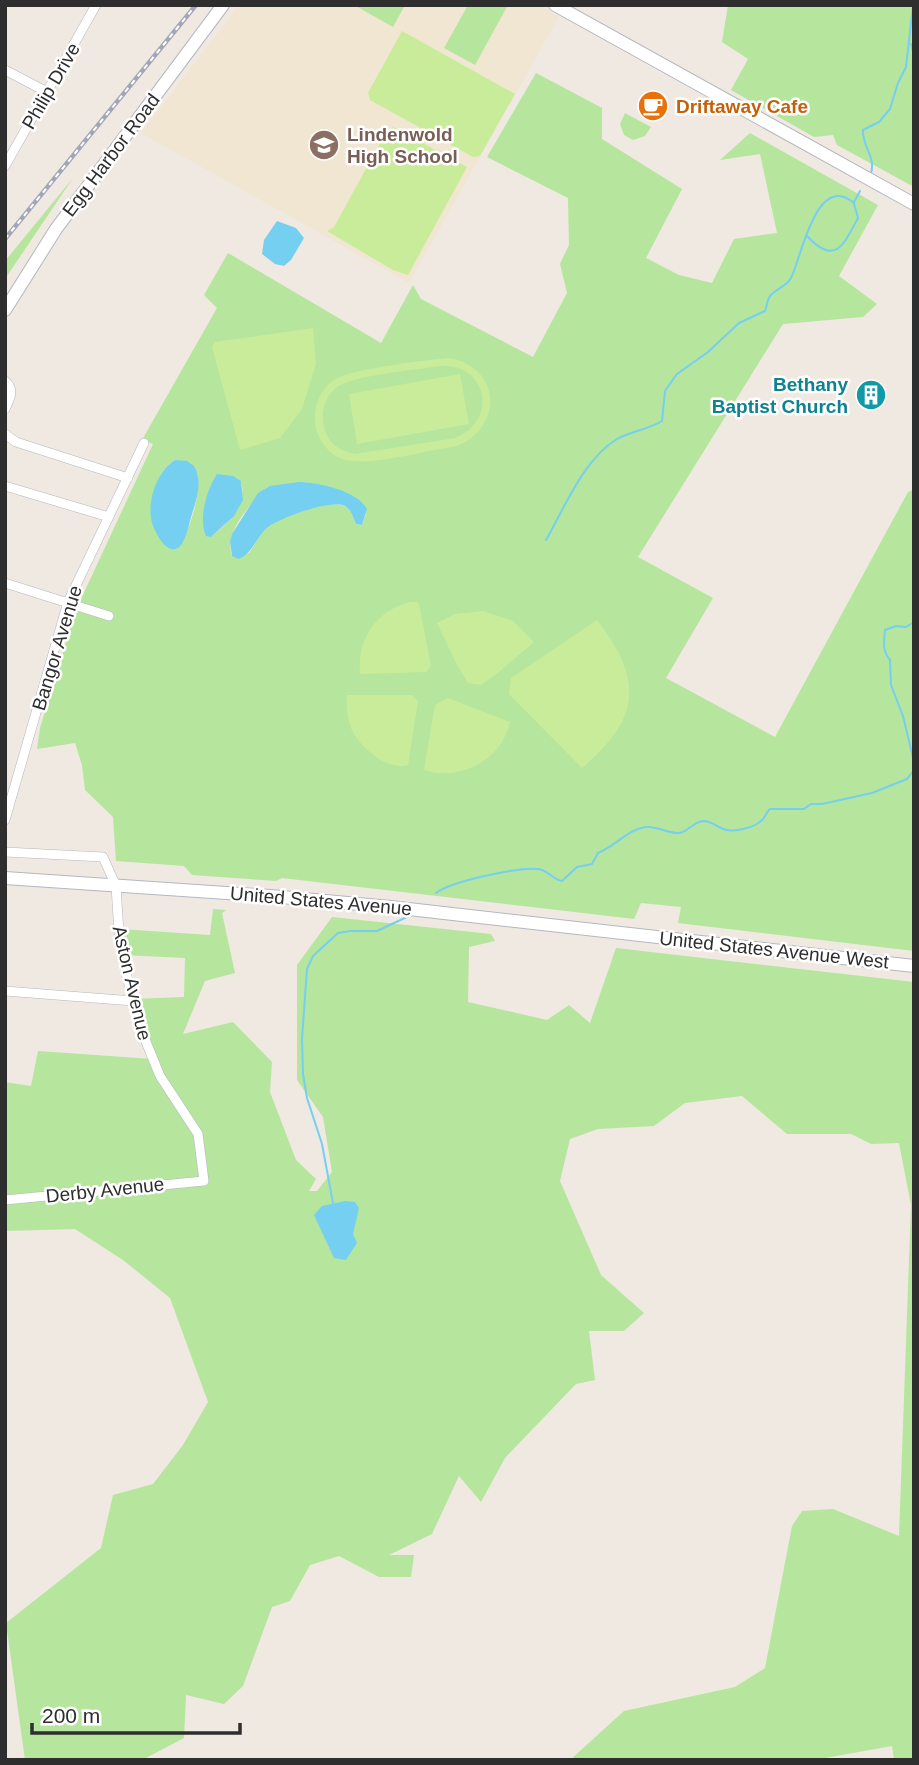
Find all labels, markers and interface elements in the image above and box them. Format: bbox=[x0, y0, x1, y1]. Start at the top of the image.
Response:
street label: Philip Drive bbox=[18, 39, 84, 133]
cafe icon: Driftaway Cafe bbox=[636, 89, 670, 123]
street label: Egg Harbor Road bbox=[58, 90, 164, 220]
place label: Driftaway Cafe bbox=[676, 96, 808, 117]
place label: Lindenwold High School bbox=[347, 124, 458, 167]
school or university icon: Lindenwold High School bbox=[307, 128, 341, 162]
place label: Bethany Baptist Church bbox=[712, 374, 848, 417]
building icon: Bethany Baptist Church bbox=[854, 378, 888, 412]
street label: Bangor Avenue bbox=[28, 583, 86, 713]
street label: United States Avenue bbox=[229, 883, 413, 919]
street label: Aston Avenue bbox=[109, 924, 155, 1042]
street label: United States Avenue West bbox=[658, 928, 890, 973]
street label: Derby Avenue bbox=[45, 1173, 165, 1207]
scale bar bbox=[32, 1692, 240, 1736]
text: 200 m bbox=[42, 1704, 100, 1727]

